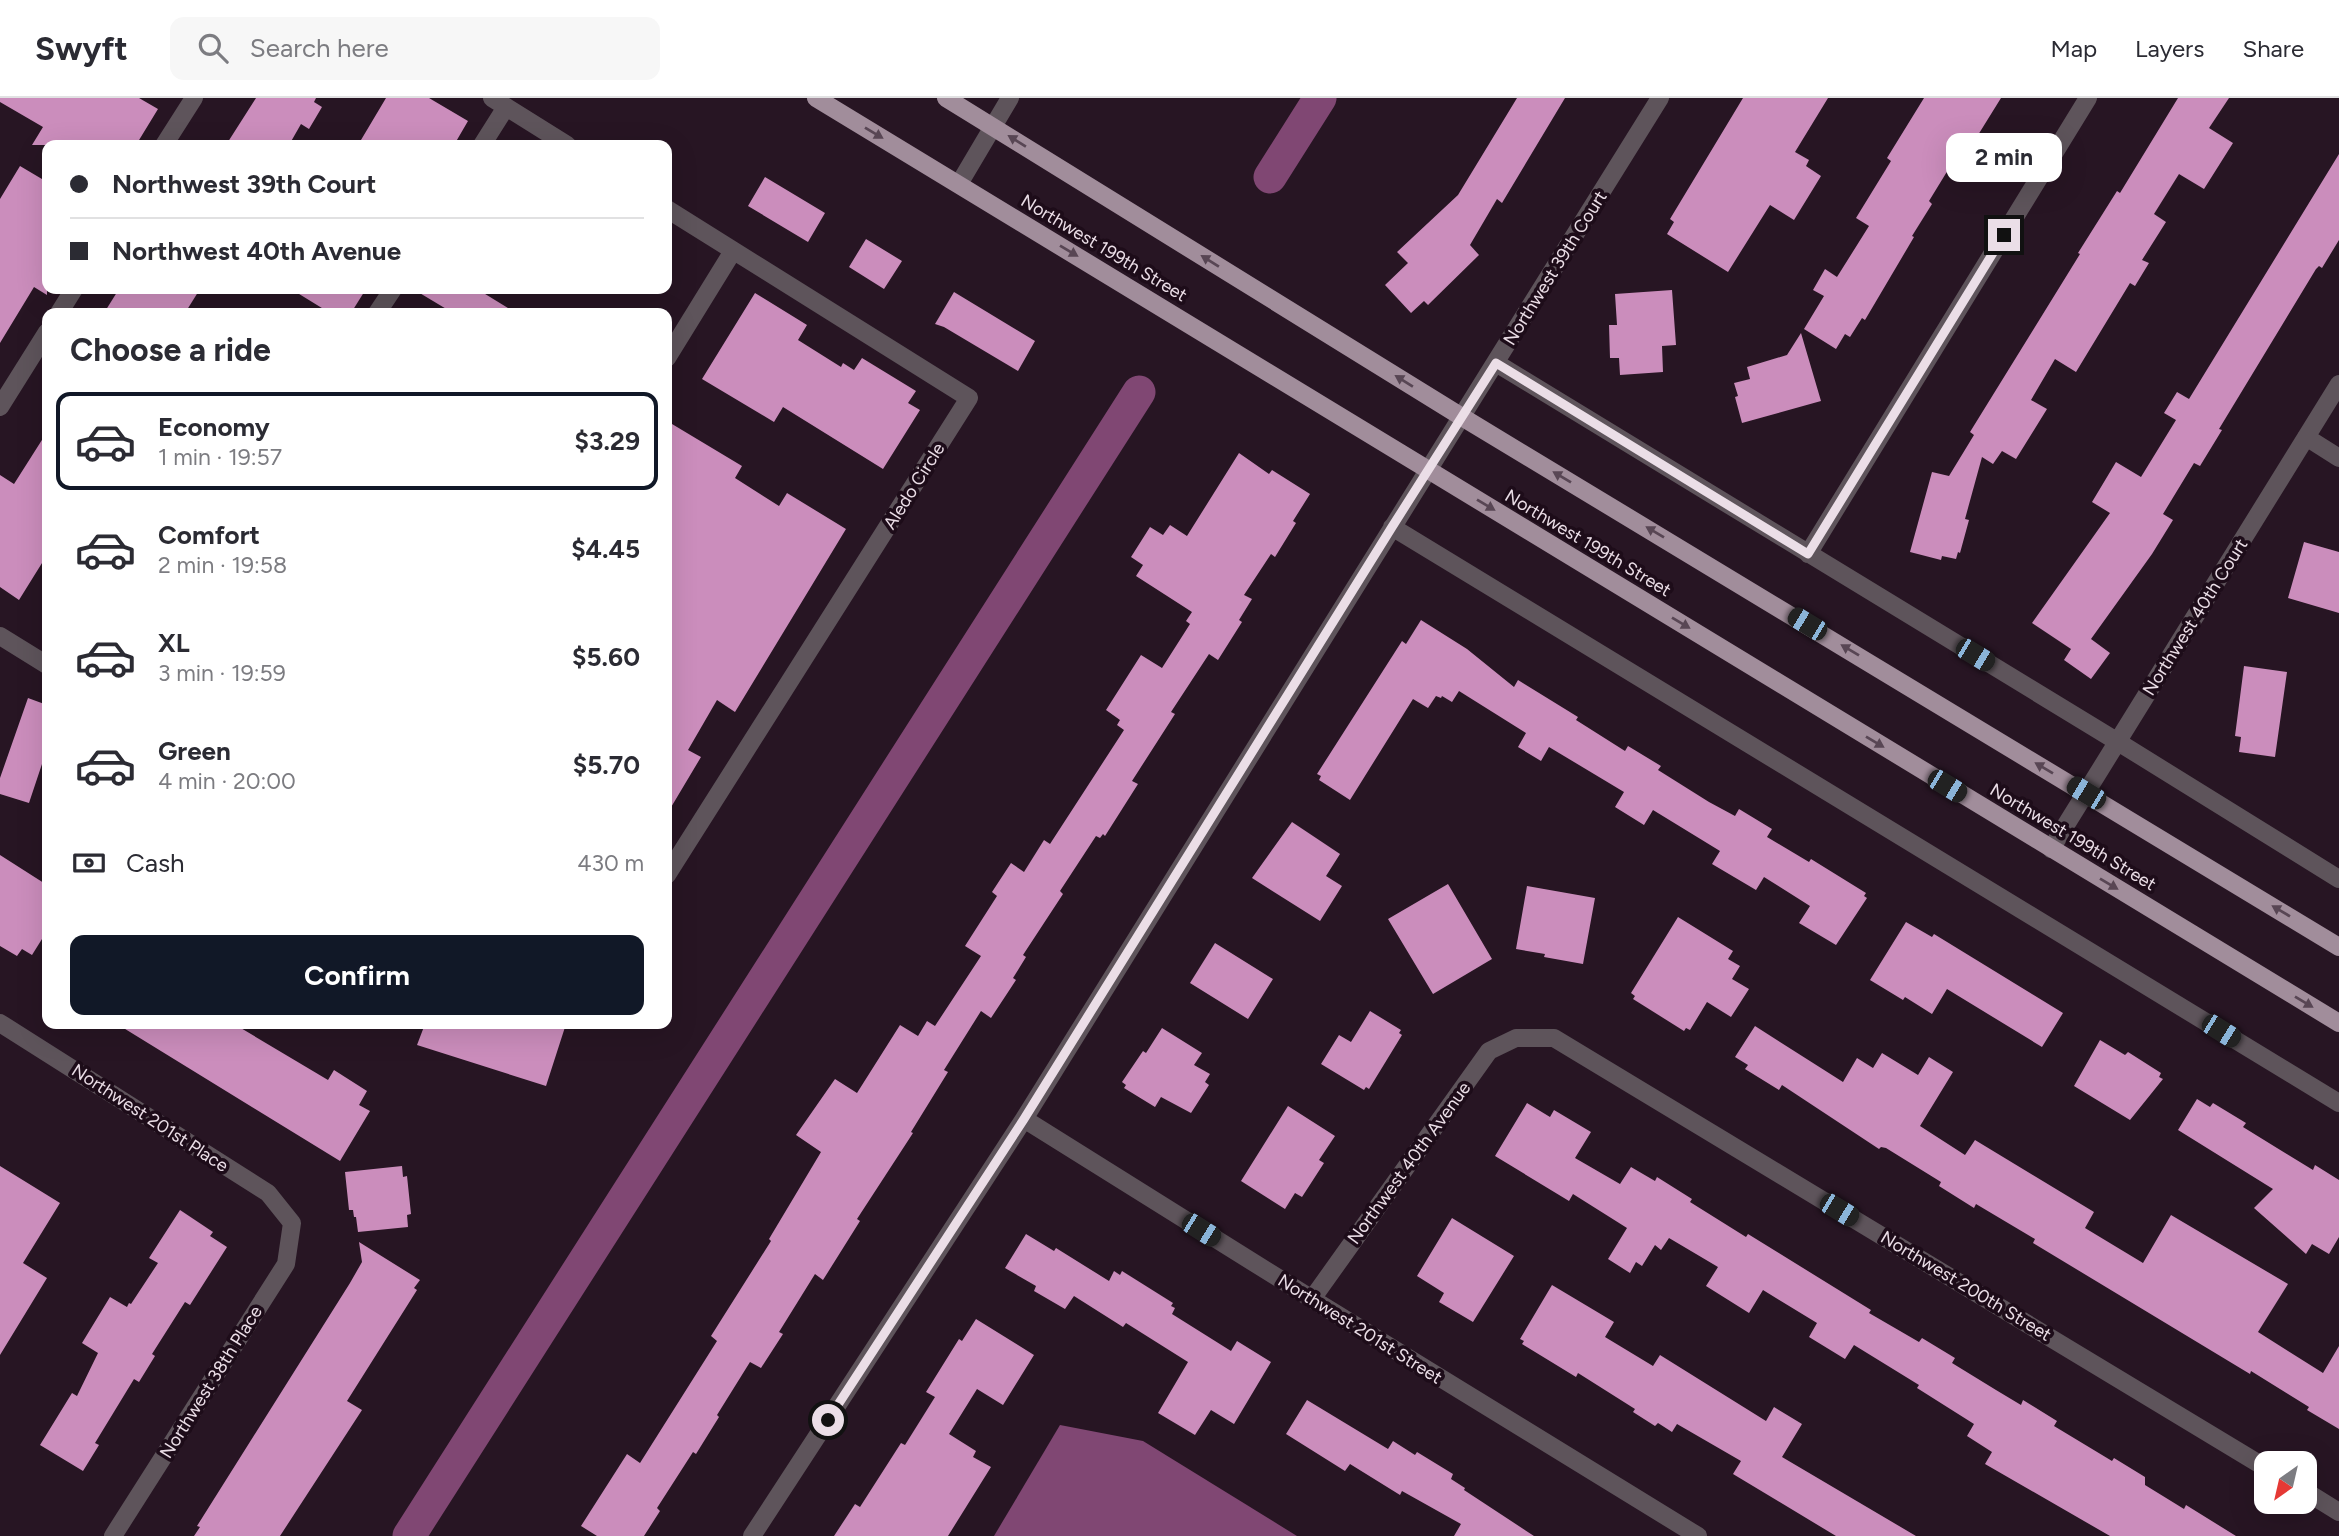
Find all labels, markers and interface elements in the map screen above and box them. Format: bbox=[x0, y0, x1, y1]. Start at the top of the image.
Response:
search box bbox=[170, 17, 660, 80]
text: Swyft bbox=[35, 29, 128, 68]
icon: search bbox=[194, 29, 232, 67]
text: Search here bbox=[250, 32, 389, 64]
text: Map bbox=[2050, 34, 2097, 63]
text: Layers bbox=[2135, 34, 2204, 63]
text: Share bbox=[2242, 34, 2304, 63]
one-way arrow bbox=[865, 127, 884, 140]
callout: 2 min bbox=[1946, 134, 2062, 183]
one-way arrow bbox=[1007, 135, 1027, 148]
text: 2 min bbox=[1975, 143, 2033, 171]
text: Northwest 39th Court bbox=[112, 168, 376, 200]
street label: Northwest 39th Court bbox=[1498, 186, 1612, 349]
street label: Northwest 199th Street bbox=[1017, 190, 1191, 306]
route end bbox=[1988, 219, 2020, 251]
text: Northwest 40th Avenue bbox=[112, 235, 401, 267]
one-way arrow bbox=[1060, 245, 1079, 257]
one-way arrow bbox=[1201, 255, 1220, 267]
text: Choose a ride bbox=[70, 331, 271, 369]
one-way arrow bbox=[1394, 374, 1414, 387]
icon: car bbox=[74, 410, 137, 473]
text: Economy bbox=[158, 411, 270, 443]
text: $3.29 bbox=[575, 425, 640, 457]
street label: Aledo Circle bbox=[879, 438, 949, 533]
text: 1 min · 19:57 bbox=[158, 443, 282, 471]
one-way arrow bbox=[1553, 471, 1572, 483]
street label: Northwest 199th Street bbox=[1501, 485, 1675, 601]
one-way arrow bbox=[1477, 499, 1496, 512]
icon: car bbox=[74, 518, 137, 581]
text: Comfort bbox=[158, 519, 260, 551]
one-way arrow bbox=[1645, 526, 1664, 539]
text: $4.45 bbox=[571, 533, 640, 565]
street label: Northwest 40th Court bbox=[2138, 534, 2252, 700]
text: 2 min · 19:58 bbox=[158, 551, 287, 579]
car bbox=[1784, 604, 1831, 644]
one-way arrow bbox=[1671, 617, 1690, 630]
icon: car bbox=[74, 626, 137, 689]
text: XL bbox=[158, 627, 190, 659]
car bbox=[1952, 635, 1999, 675]
text: $5.60 bbox=[572, 641, 640, 673]
one-way arrow bbox=[1840, 644, 1859, 656]
text: 3 min · 19:59 bbox=[158, 659, 286, 687]
icon: car bbox=[74, 734, 137, 797]
text: Green bbox=[158, 735, 231, 767]
one-way arrow bbox=[1865, 735, 1884, 748]
text: $5.70 bbox=[573, 749, 640, 781]
one-way arrow bbox=[2035, 761, 2054, 774]
car bbox=[1924, 766, 1971, 806]
text: 4 min · 20:00 bbox=[158, 767, 296, 795]
car bbox=[2063, 773, 2110, 813]
street label: Northwest 199th Street bbox=[1986, 779, 2160, 895]
icon: cash bbox=[70, 844, 108, 882]
text: Cash bbox=[126, 847, 185, 879]
text: 430 m bbox=[577, 849, 644, 877]
one-way arrow bbox=[2100, 878, 2119, 890]
one-way arrow bbox=[2271, 905, 2290, 918]
button: Confirm bbox=[70, 935, 644, 1015]
one-way arrow bbox=[2294, 996, 2313, 1008]
car bbox=[2198, 1011, 2245, 1051]
street label: Northwest 201st Place bbox=[68, 1059, 233, 1177]
street label: Northwest 40th Avenue bbox=[1343, 1077, 1475, 1249]
car bbox=[1816, 1190, 1863, 1230]
car bbox=[1178, 1210, 1225, 1250]
street label: Northwest 200th Street bbox=[1877, 1226, 2056, 1346]
street label: Northwest 201st Street bbox=[1274, 1269, 1446, 1389]
street label: Northwest 38th Place bbox=[155, 1301, 267, 1462]
route start bbox=[812, 1404, 844, 1436]
north arrow bbox=[2254, 1451, 2317, 1514]
map controls bbox=[2254, 1451, 2317, 1514]

